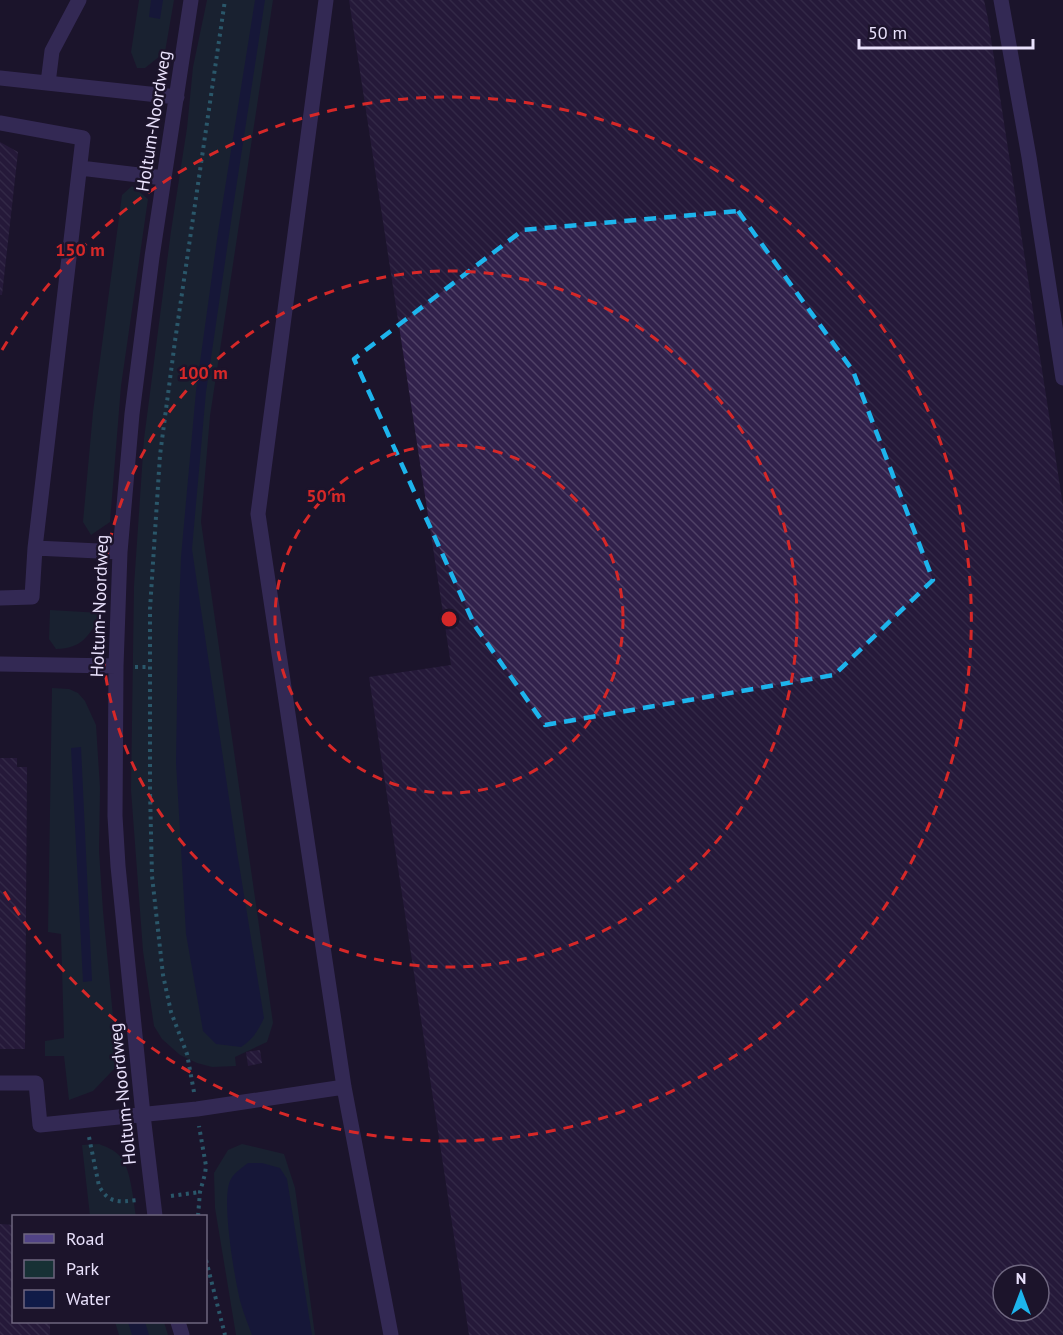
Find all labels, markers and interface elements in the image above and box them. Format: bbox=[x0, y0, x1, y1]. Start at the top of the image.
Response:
scale bar bbox=[859, 12, 1033, 50]
text: 50 m bbox=[868, 21, 907, 44]
street label: Holtum-Noordweg bbox=[130, 49, 176, 193]
text: 150 m bbox=[55, 238, 105, 261]
text: 100 m bbox=[178, 361, 228, 384]
text: 50 m bbox=[306, 484, 346, 507]
street label: Holtum-Noordweg bbox=[85, 534, 113, 678]
centre of rings bbox=[439, 609, 459, 629]
street label: Holtum-Noordweg bbox=[103, 1022, 141, 1166]
legend bbox=[12, 1215, 207, 1323]
text: Road bbox=[66, 1227, 104, 1250]
text: Park bbox=[66, 1257, 99, 1280]
north arrow bbox=[991, 1263, 1051, 1323]
text: N bbox=[1016, 1268, 1026, 1288]
text: Water bbox=[66, 1287, 110, 1310]

